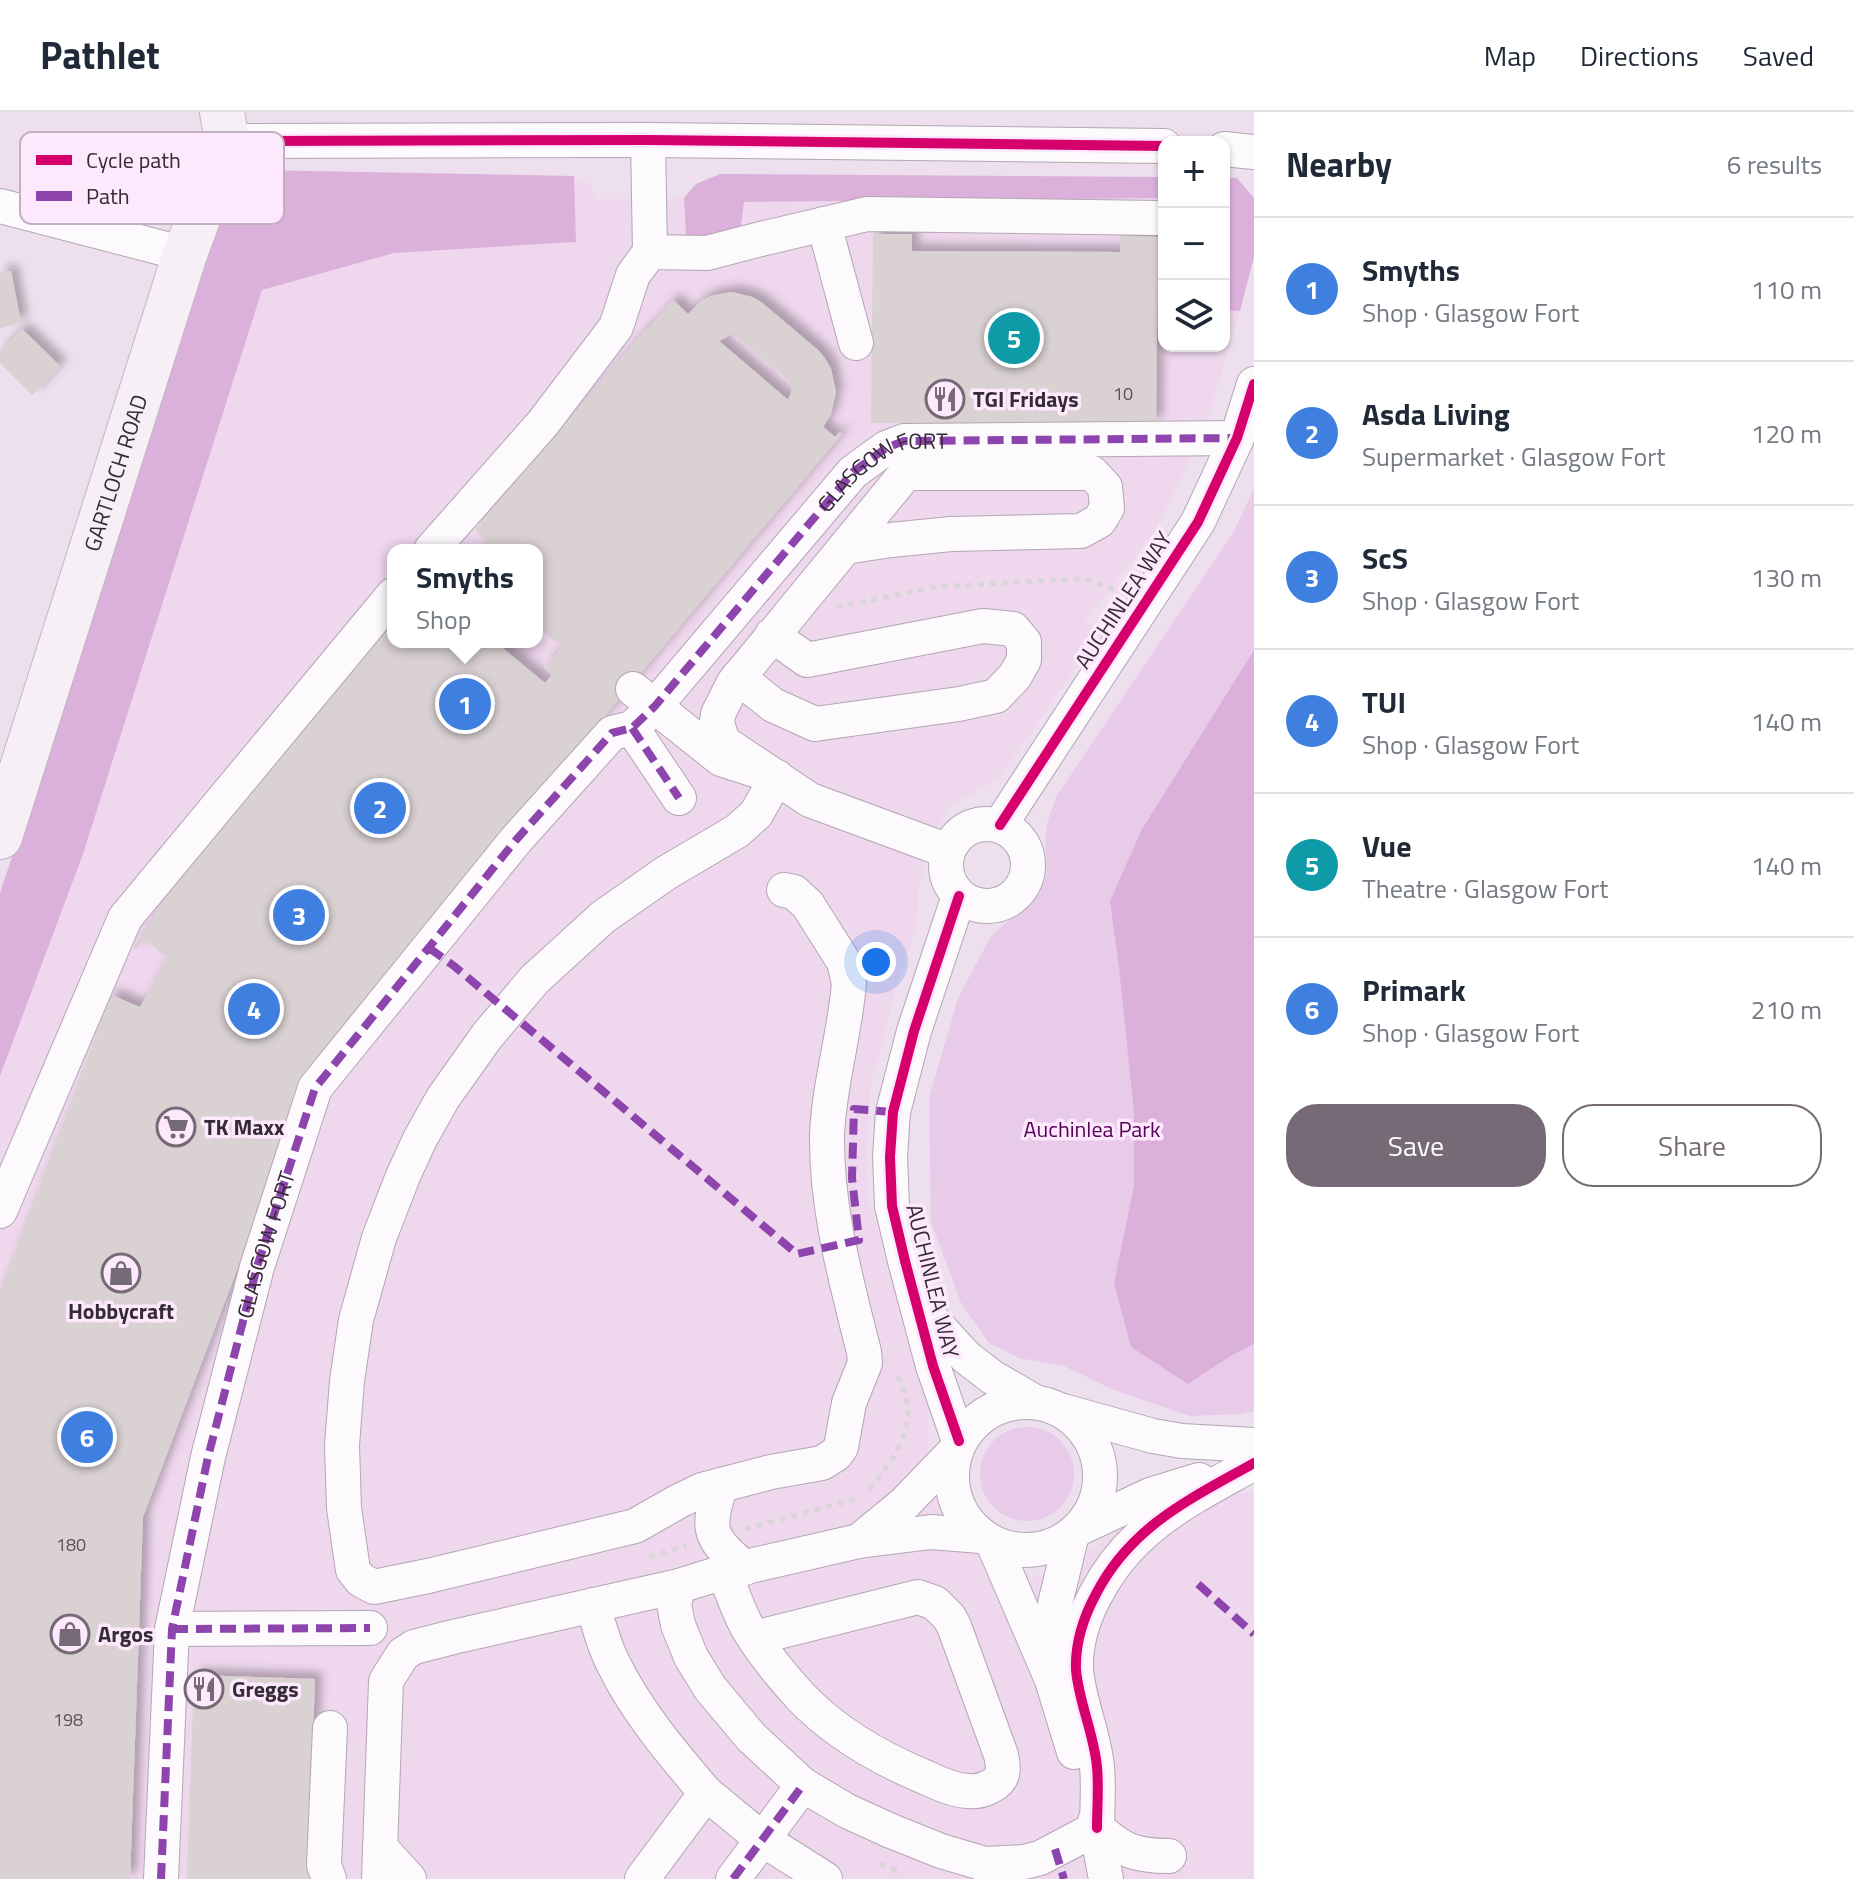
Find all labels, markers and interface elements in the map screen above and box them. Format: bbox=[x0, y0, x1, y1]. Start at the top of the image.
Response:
text: Pathlet bbox=[40, 26, 160, 84]
text: Map bbox=[1484, 34, 1536, 77]
text: Directions bbox=[1580, 34, 1699, 77]
text: Saved bbox=[1743, 34, 1814, 77]
legend bbox=[20, 132, 284, 224]
map controls bbox=[1158, 136, 1230, 352]
button: + bbox=[1158, 136, 1230, 208]
text: Nearby bbox=[1286, 138, 1392, 190]
text: Cycle path bbox=[86, 143, 181, 177]
text: 6 results bbox=[1727, 145, 1822, 184]
text: Path bbox=[86, 179, 130, 213]
button: − bbox=[1158, 208, 1230, 280]
text: Smyths bbox=[1362, 247, 1460, 293]
text: 1 bbox=[1305, 270, 1319, 309]
text: 110 m bbox=[1751, 270, 1822, 309]
button: layers bbox=[1158, 280, 1230, 352]
text: Shop · Glasgow Fort bbox=[1362, 293, 1579, 332]
pin: 5 bbox=[988, 308, 1040, 368]
restaurant icon: TGI Fridays bbox=[924, 378, 966, 420]
house number: 10 bbox=[1113, 380, 1133, 407]
place label: TGI Fridays bbox=[973, 382, 1079, 416]
street label: GARTLOCH ROAD bbox=[75, 390, 156, 556]
text: Asda Living bbox=[1362, 391, 1510, 437]
text: 2 bbox=[1305, 414, 1319, 453]
text: 120 m bbox=[1751, 414, 1822, 453]
street label: GLASGOW FORT bbox=[809, 424, 948, 520]
text: Supermarket · Glasgow Fort bbox=[1362, 437, 1665, 476]
street label: AUCHINLEA WAY bbox=[1066, 524, 1180, 675]
text: ScS bbox=[1362, 535, 1408, 581]
popup bbox=[387, 544, 543, 648]
text: Smyths bbox=[416, 554, 514, 600]
text: 3 bbox=[1305, 558, 1319, 597]
text: 130 m bbox=[1751, 558, 1822, 597]
text: Shop · Glasgow Fort bbox=[1362, 581, 1579, 620]
text: Shop bbox=[416, 600, 471, 639]
pin: 1 bbox=[439, 674, 491, 734]
text: TUI bbox=[1362, 679, 1406, 725]
text: 4 bbox=[1305, 702, 1319, 741]
text: 140 m bbox=[1751, 702, 1822, 741]
text: Shop · Glasgow Fort bbox=[1362, 725, 1579, 764]
pin: 2 bbox=[354, 778, 406, 838]
text: Vue bbox=[1362, 823, 1411, 869]
text: 5 bbox=[1305, 846, 1319, 885]
text: 140 m bbox=[1751, 846, 1822, 885]
text: Theatre · Glasgow Fort bbox=[1362, 869, 1608, 908]
pin: 3 bbox=[273, 885, 325, 945]
your location bbox=[856, 942, 896, 982]
text: Primark bbox=[1362, 967, 1466, 1013]
pin: 4 bbox=[228, 979, 280, 1039]
text: 6 bbox=[1305, 990, 1319, 1029]
text: 210 m bbox=[1751, 990, 1822, 1029]
text: Shop · Glasgow Fort bbox=[1362, 1013, 1579, 1052]
button: Save bbox=[1286, 1104, 1546, 1187]
button: Share bbox=[1562, 1104, 1822, 1187]
supermarket icon: TK Maxx bbox=[155, 1106, 197, 1148]
place label: TK Maxx bbox=[204, 1110, 285, 1144]
park label: Auchinlea Park bbox=[1024, 1112, 1161, 1146]
street label: GLASGOW FORT bbox=[227, 1166, 304, 1322]
street label: AUCHINLEA WAY bbox=[897, 1200, 969, 1362]
shop icon: Hobbycraft bbox=[100, 1252, 142, 1294]
place label: Hobbycraft bbox=[68, 1294, 174, 1328]
pin: 6 bbox=[61, 1407, 113, 1467]
house number: 180 bbox=[56, 1531, 86, 1558]
shop icon: Argos bbox=[49, 1613, 91, 1655]
place label: Argos bbox=[98, 1617, 153, 1651]
restaurant icon: Greggs bbox=[183, 1668, 225, 1710]
place label: Greggs bbox=[232, 1672, 299, 1706]
house number: 198 bbox=[53, 1706, 83, 1733]

